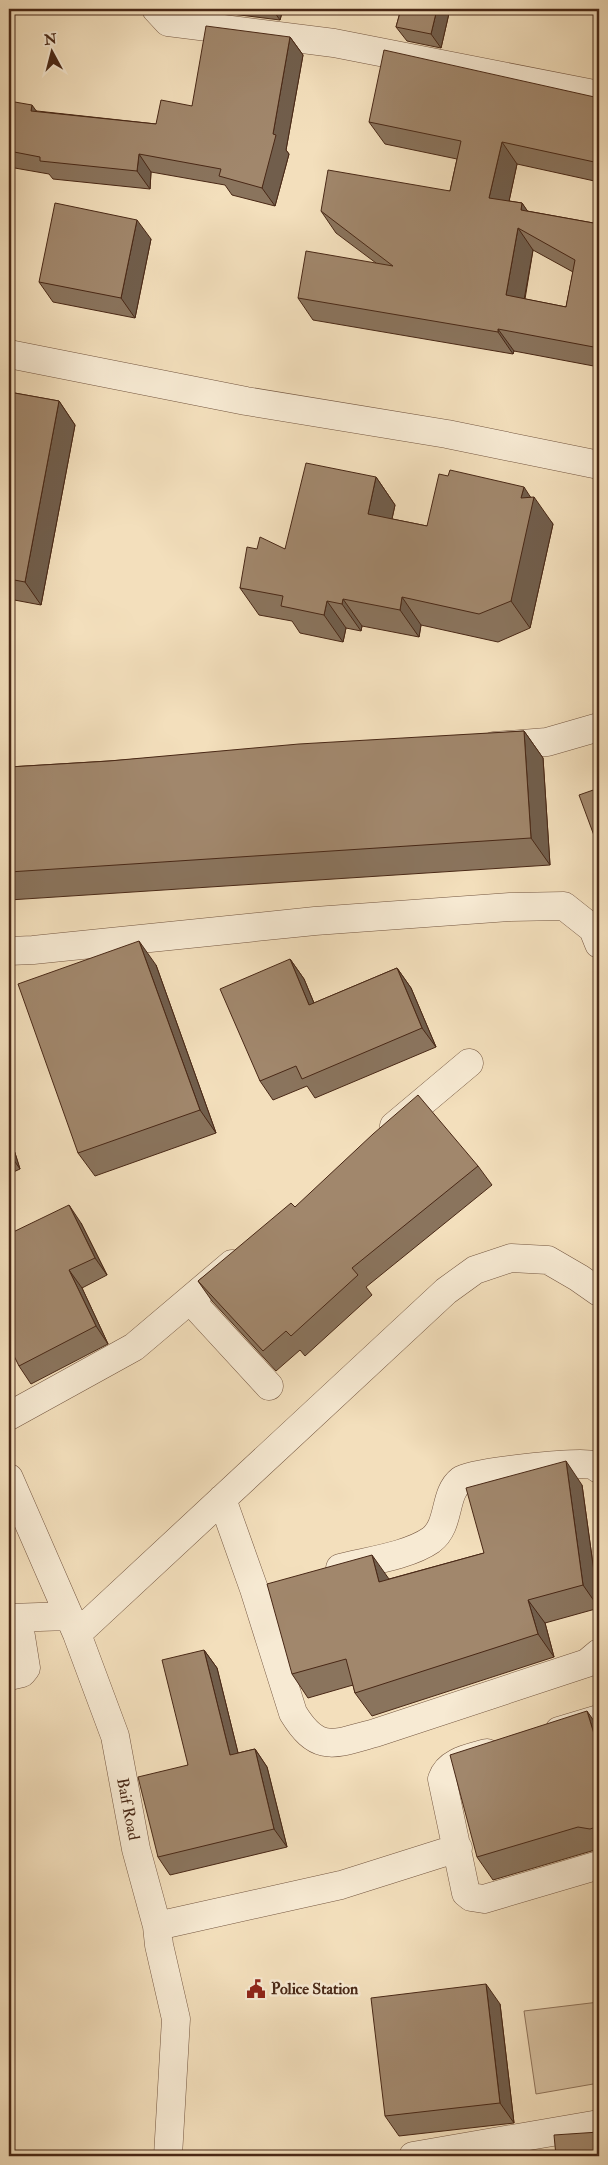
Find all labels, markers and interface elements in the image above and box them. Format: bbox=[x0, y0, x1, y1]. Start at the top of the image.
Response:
north arrow bbox=[28, 28, 78, 78]
text: N bbox=[42, 30, 58, 49]
street label: Baif Road bbox=[112, 1776, 144, 1842]
public building icon: Police Station bbox=[245, 1978, 267, 2000]
place label: Police Station bbox=[271, 1979, 359, 1999]

